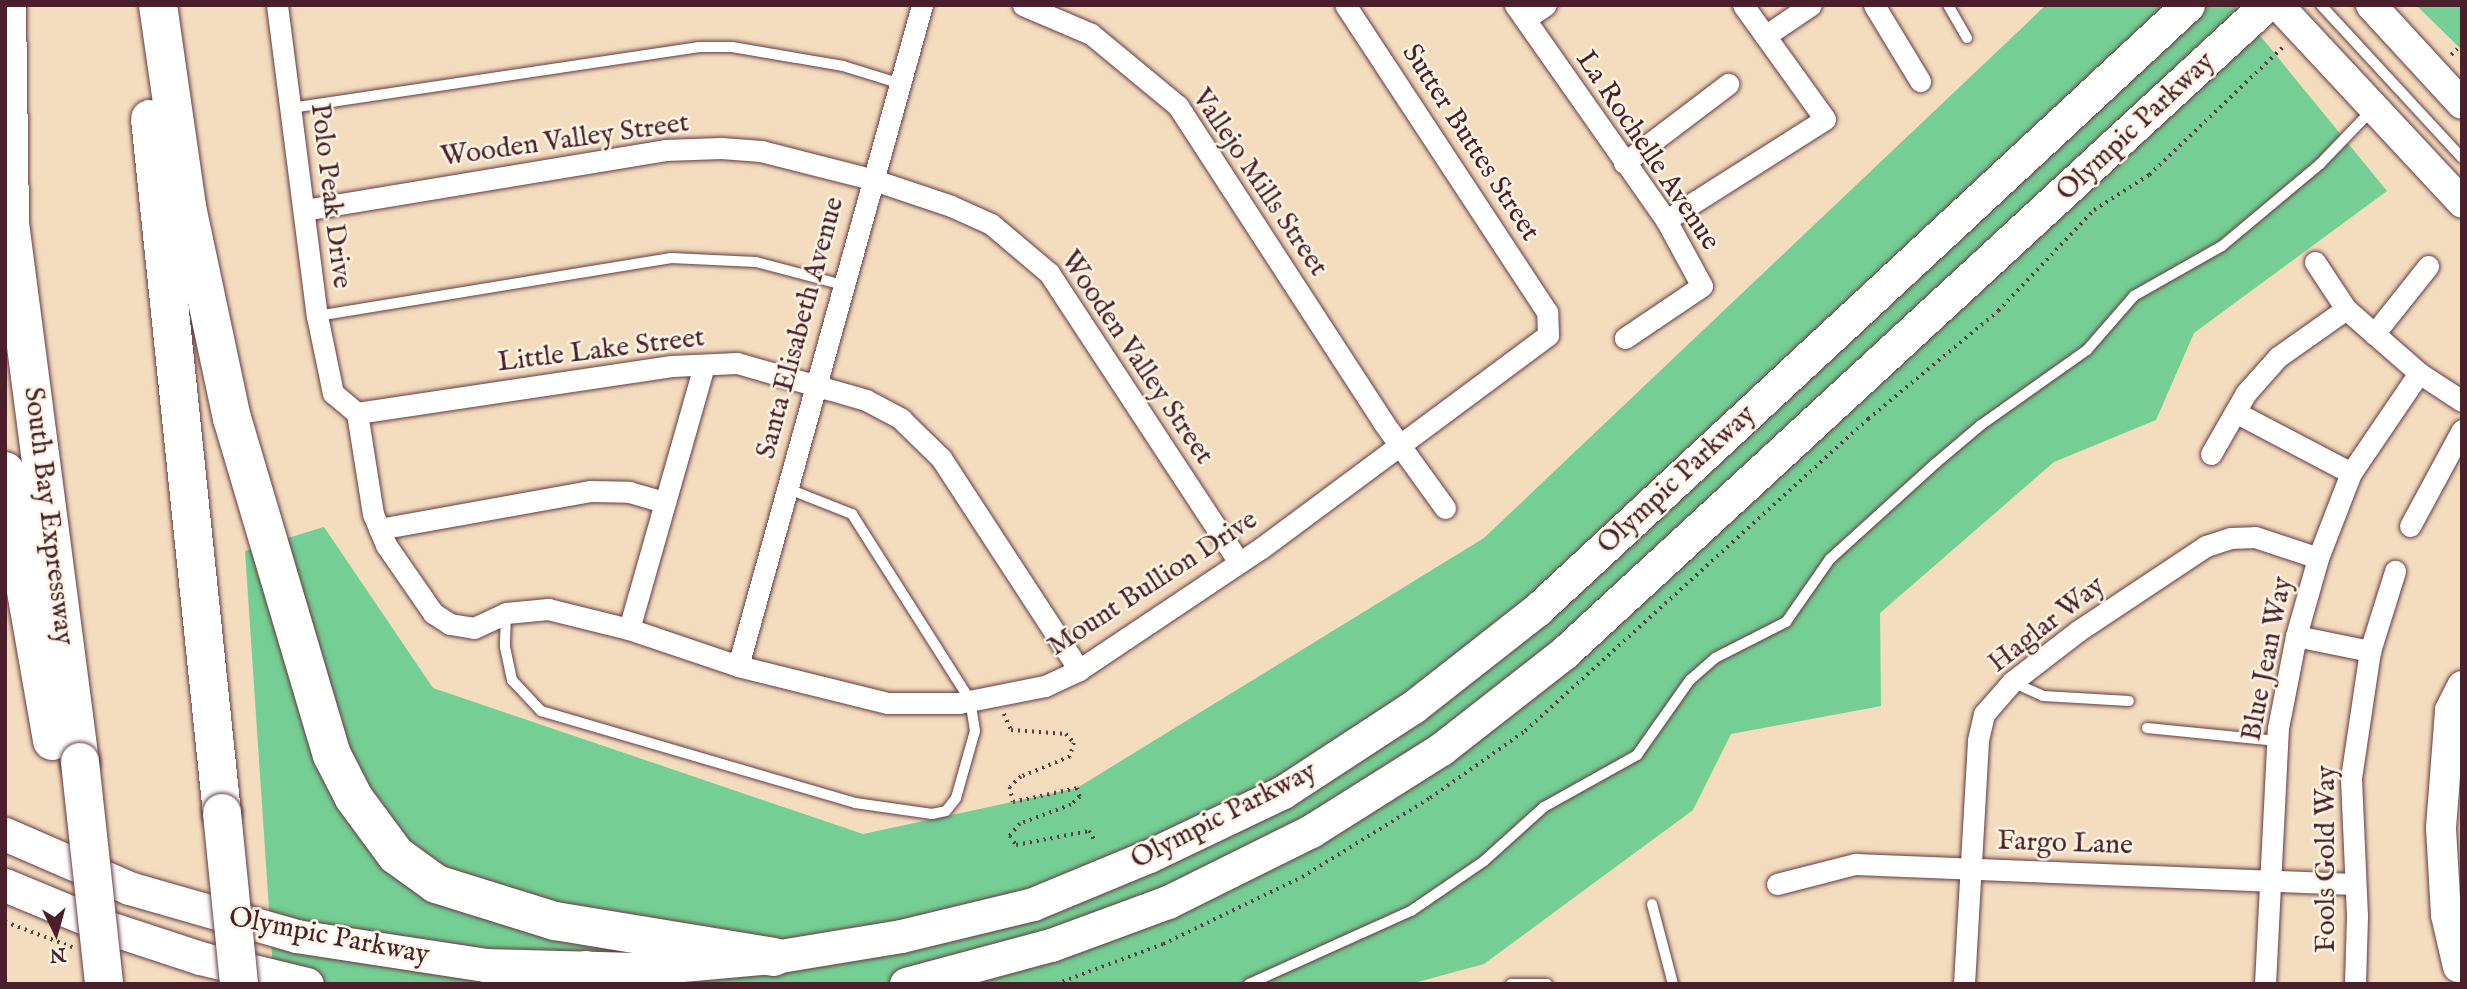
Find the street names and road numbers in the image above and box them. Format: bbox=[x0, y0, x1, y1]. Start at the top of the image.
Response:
street label: Sutter Buttes Street bbox=[1394, 38, 1546, 248]
street label: La Rochelle Avenue bbox=[1568, 45, 1726, 257]
street label: Olympic Parkway bbox=[2050, 45, 2222, 209]
street label: Vallejo Mills Street bbox=[1184, 83, 1334, 283]
street label: Polo Peak Drive bbox=[302, 101, 358, 291]
street label: Wooden Valley Street bbox=[439, 107, 691, 175]
street label: Santa Elisabeth Avenue bbox=[750, 193, 852, 463]
street label: Wooden Valley Street bbox=[1052, 245, 1220, 471]
street label: Little Lake Street bbox=[496, 322, 706, 380]
street label: South Bay Expressway bbox=[16, 385, 80, 647]
street label: Olympic Parkway bbox=[1591, 398, 1763, 562]
street label: Mount Bullion Drive bbox=[1042, 504, 1264, 664]
street label: Haglar Way bbox=[1982, 569, 2112, 681]
street label: Blue Jean Way bbox=[2236, 574, 2300, 744]
street label: Olympic Parkway bbox=[1126, 755, 1322, 877]
street label: Fools Gold Way bbox=[2310, 765, 2344, 953]
street label: Fargo Lane bbox=[1997, 825, 2133, 863]
street label: Olympic Parkway bbox=[226, 901, 432, 973]

